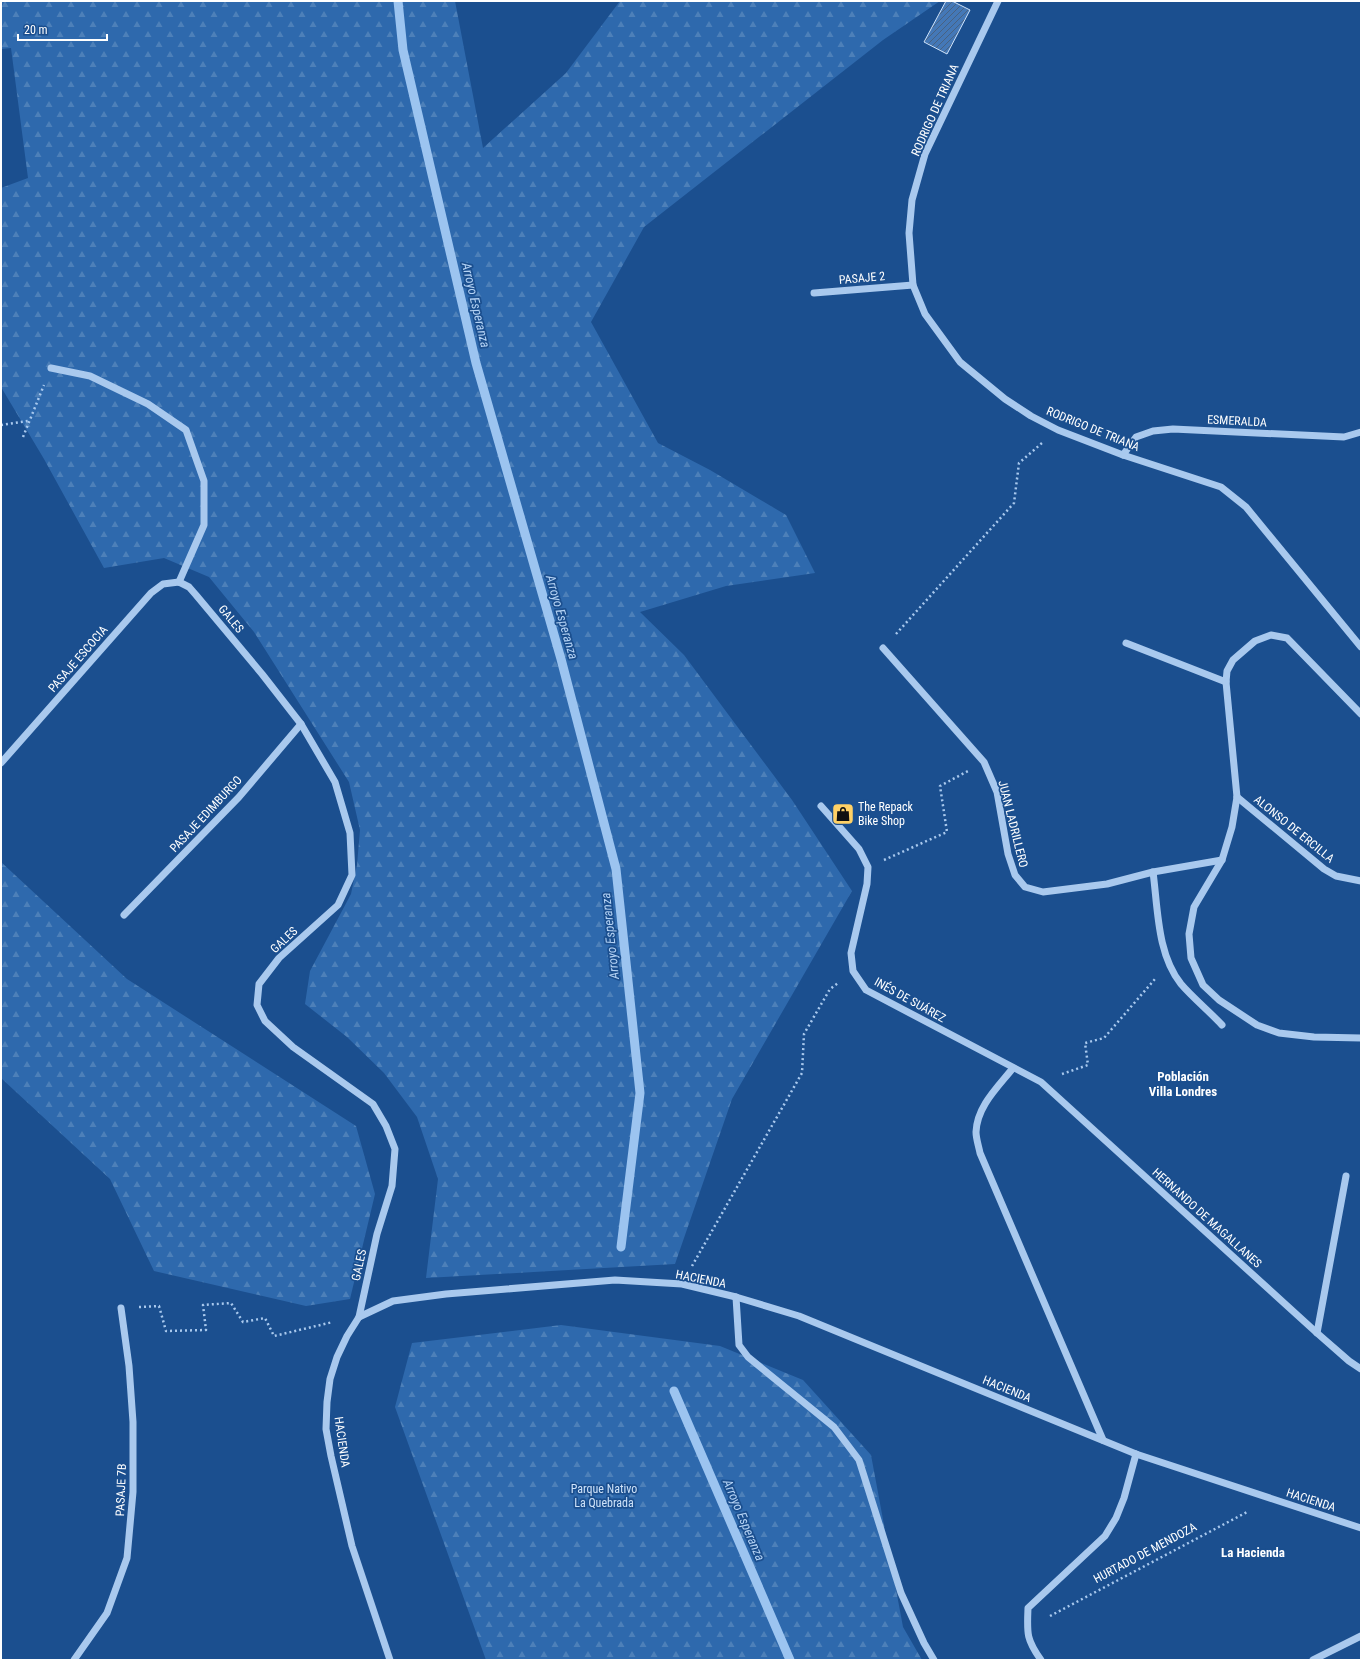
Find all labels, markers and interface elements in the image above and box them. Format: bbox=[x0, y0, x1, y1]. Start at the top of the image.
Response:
scale bar bbox=[18, 16, 107, 42]
text: 20 m bbox=[24, 23, 48, 37]
street label: RODRIGO DE TRIANA bbox=[908, 62, 962, 158]
water label: Arroyo Esperanza bbox=[459, 260, 493, 349]
street label: PASAJE 2 bbox=[838, 269, 886, 287]
street label: RODRIGO DE TRIANA bbox=[1044, 404, 1142, 454]
street label: ESMERALDA bbox=[1207, 412, 1267, 430]
water label: Arroyo Esperanza bbox=[543, 572, 581, 661]
street label: GALES bbox=[215, 602, 247, 636]
street label: PASAJE ESCOCIA bbox=[45, 623, 111, 695]
street label: PASAJE EDIMBURGO bbox=[167, 773, 245, 855]
street label: JUAN LADRILLERO bbox=[995, 779, 1031, 869]
street label: ALONSO DE ERCILLA bbox=[1251, 792, 1337, 866]
place label: The Repack Bike Shop bbox=[858, 800, 914, 828]
shop icon: The Repack Bike Shop bbox=[830, 801, 856, 827]
water label: Arroyo Esperanza bbox=[598, 892, 622, 981]
street label: GALES bbox=[268, 924, 300, 956]
street label: INÉS DE SUÁREZ bbox=[872, 974, 949, 1025]
district label: Población Villa Londres bbox=[1149, 1069, 1217, 1099]
street label: HERNANDO DE MAGALLANES bbox=[1149, 1165, 1265, 1271]
street label: GALES bbox=[349, 1248, 369, 1282]
street label: HACIENDA bbox=[675, 1267, 728, 1291]
street label: HACIENDA bbox=[981, 1373, 1033, 1405]
street label: HACIENDA bbox=[332, 1416, 353, 1468]
street label: PASAJE 7B bbox=[113, 1463, 129, 1517]
water label: Arroyo Esperanza bbox=[720, 1476, 768, 1563]
park label: Parque Nativo La Quebrada bbox=[571, 1482, 637, 1510]
street label: HACIENDA bbox=[1284, 1485, 1338, 1515]
street label: HURTADO DE MENDOZA bbox=[1091, 1520, 1199, 1586]
district label: La Hacienda bbox=[1221, 1545, 1285, 1560]

